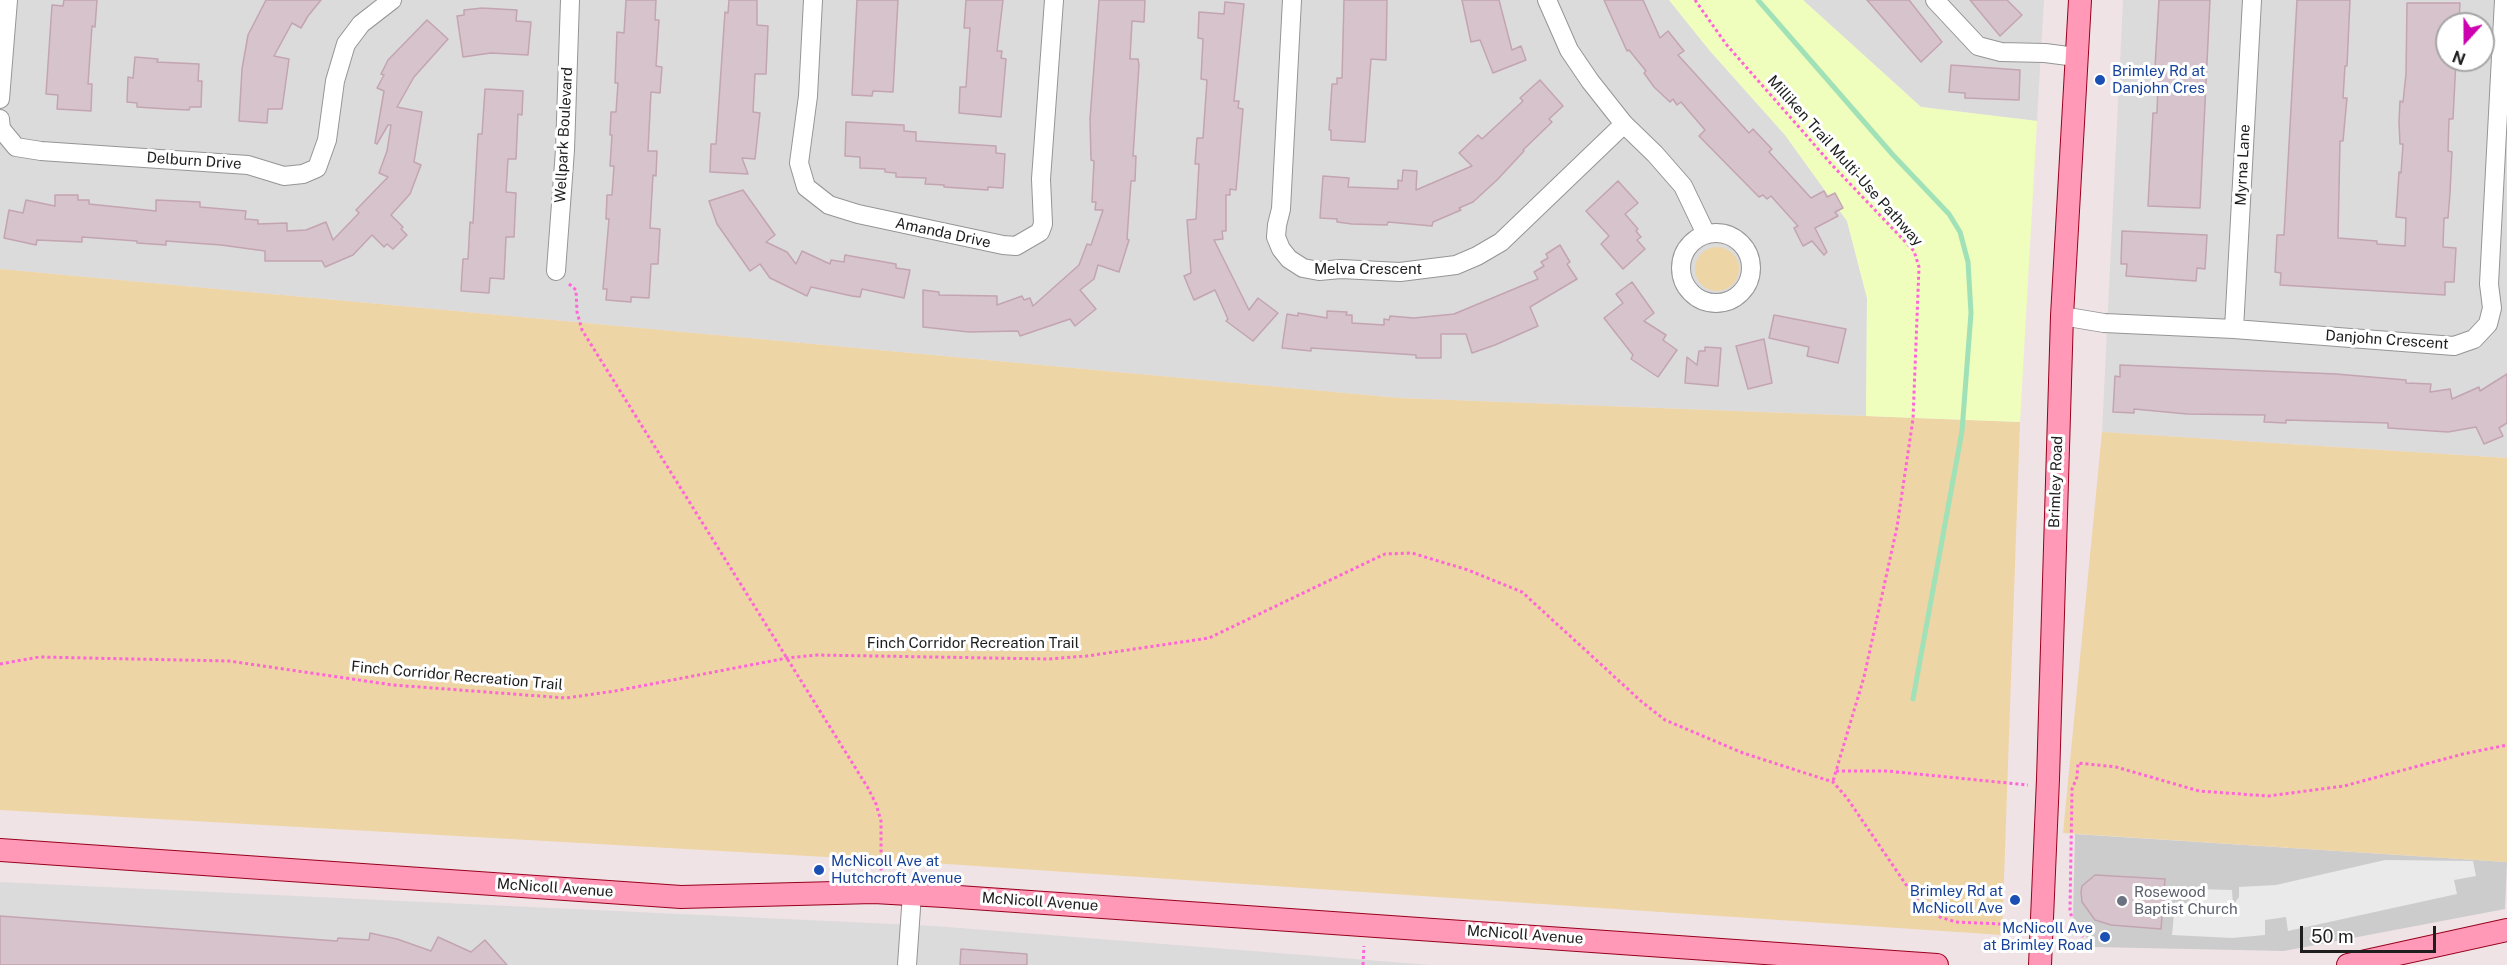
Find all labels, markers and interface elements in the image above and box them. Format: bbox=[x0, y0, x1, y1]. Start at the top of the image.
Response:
north arrow bbox=[2435, 12, 2495, 72]
text: N bbox=[2450, 46, 2468, 69]
place label: Brimley Rd at Danjohn Cres bbox=[2112, 62, 2205, 97]
street label: Wellpark Boulevard bbox=[551, 67, 577, 203]
street label: Milliken Trail Multi-Use Pathway bbox=[1764, 72, 1926, 250]
marker: Brimley Rd at Danjohn Cres bbox=[2093, 73, 2107, 87]
street label: Myrna Lane bbox=[2232, 124, 2254, 206]
street label: Delburn Drive bbox=[146, 149, 242, 173]
street label: Amanda Drive bbox=[894, 214, 992, 252]
street label: Melva Crescent bbox=[1314, 260, 1422, 278]
street label: Danjohn Crescent bbox=[2325, 327, 2449, 353]
street label: Brimley Road bbox=[2045, 435, 2067, 529]
street label: Finch Corridor Recreation Trail bbox=[867, 634, 1079, 652]
street label: Finch Corridor Recreation Trail bbox=[350, 658, 564, 694]
place label: McNicoll Ave at Hutchcroft Avenue bbox=[831, 852, 962, 887]
marker: McNicoll Ave at Hutchcroft Avenue bbox=[812, 863, 826, 877]
street label: McNicoll Avenue bbox=[496, 875, 614, 901]
place label: Brimley Rd at McNicoll Ave bbox=[1910, 882, 2003, 917]
place label: Rosewood Baptist Church bbox=[2134, 883, 2238, 918]
street label: McNicoll Avenue bbox=[981, 889, 1099, 915]
marker: Brimley Rd at McNicoll Ave bbox=[2008, 893, 2022, 907]
marker: Rosewood Baptist Church bbox=[2115, 894, 2129, 908]
scale bar bbox=[2303, 914, 2440, 952]
place label: McNicoll Ave at Brimley Road bbox=[1983, 919, 2093, 954]
street label: McNicoll Avenue bbox=[1466, 922, 1584, 948]
text: 50 m bbox=[2311, 926, 2354, 947]
marker: McNicoll Ave at Brimley Road bbox=[2098, 930, 2112, 944]

